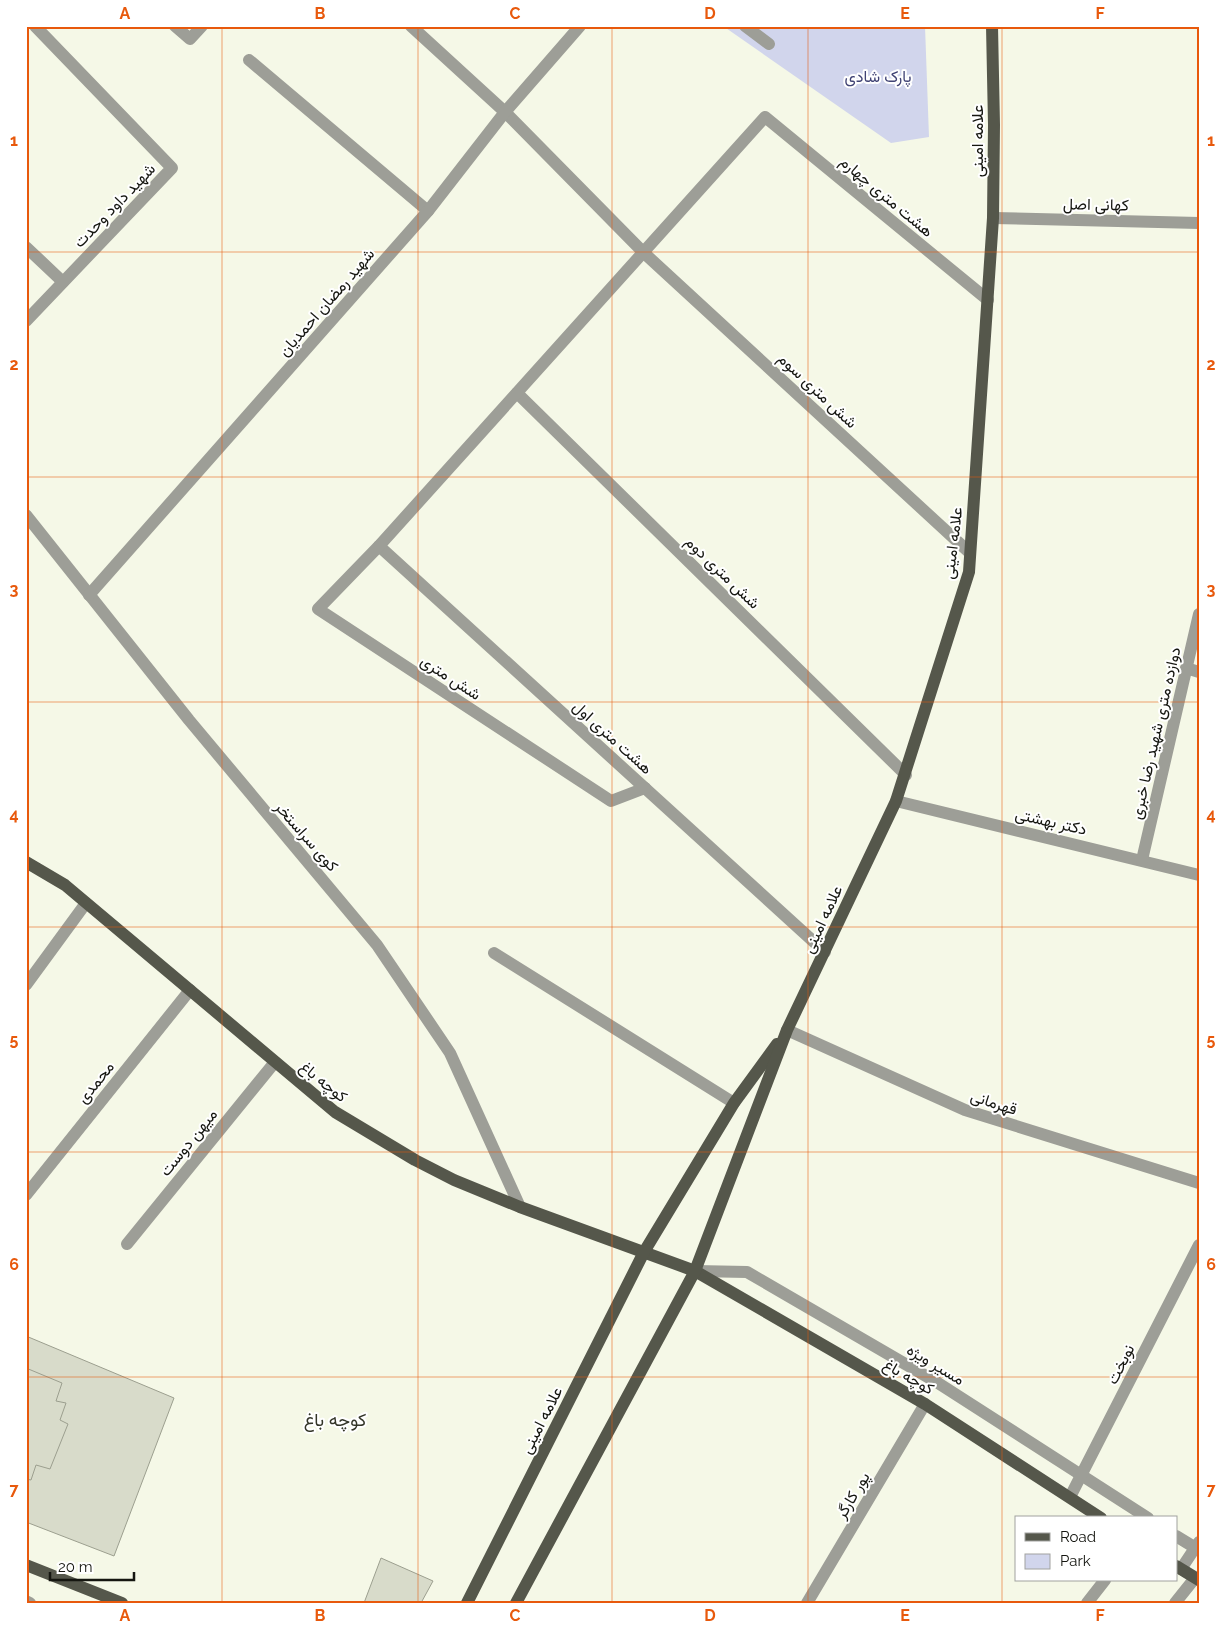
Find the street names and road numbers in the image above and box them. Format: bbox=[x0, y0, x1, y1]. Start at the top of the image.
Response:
street label: علامه امینی bbox=[968, 105, 988, 177]
street label: هشت متری چهارم bbox=[835, 152, 937, 242]
street label: شهید داود وحدت bbox=[69, 159, 160, 252]
street label: کهانی اصل bbox=[1063, 194, 1129, 216]
street label: شهید رمضان احمدیان bbox=[274, 245, 379, 361]
street label: شش متری سوم bbox=[773, 349, 861, 433]
street label: علامه امینی bbox=[939, 506, 967, 580]
street label: شش متری دوم bbox=[681, 532, 764, 613]
street label: دوازده متری شهید رضا خبری bbox=[1126, 645, 1186, 821]
street label: شش متری bbox=[416, 651, 485, 705]
street label: هشت متری اول bbox=[568, 697, 656, 779]
street label: کوی سراستخر bbox=[270, 797, 342, 876]
street label: دکتر بهشتی bbox=[1013, 804, 1089, 840]
street label: علامه امینی bbox=[798, 882, 847, 957]
street label: کوچه باغ bbox=[295, 1057, 351, 1108]
street label: محمدی bbox=[73, 1058, 119, 1108]
street label: قهرمانی bbox=[968, 1086, 1020, 1120]
street label: میهن دوست bbox=[156, 1105, 222, 1180]
street label: مسیر ویژه bbox=[903, 1340, 968, 1390]
street label: نوبخت bbox=[1102, 1341, 1139, 1388]
street label: کوچه باغ bbox=[879, 1354, 937, 1400]
street label: علامه امینی bbox=[516, 1384, 567, 1457]
street label: پور کارگر bbox=[831, 1468, 876, 1524]

